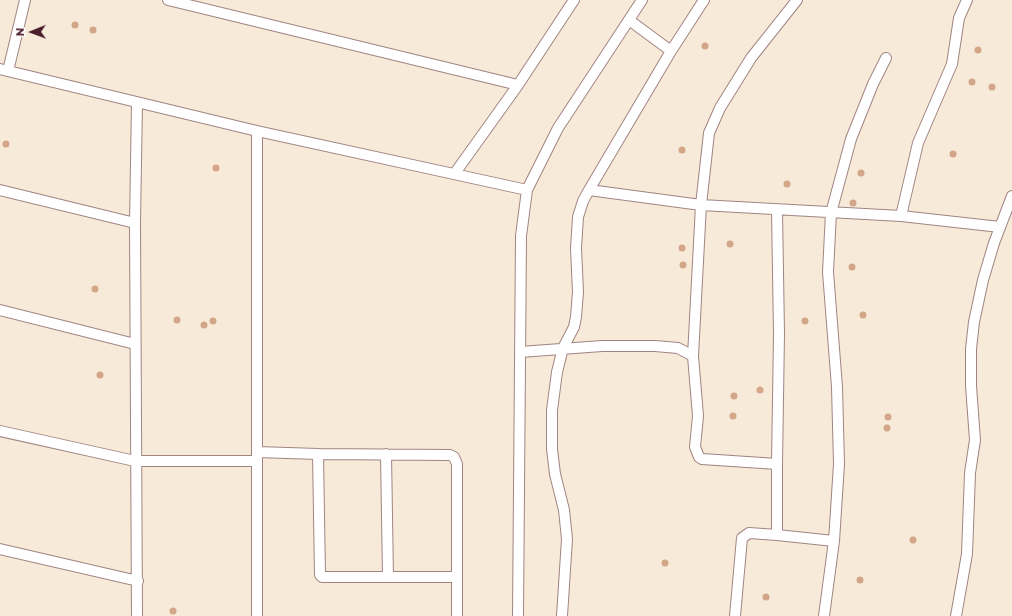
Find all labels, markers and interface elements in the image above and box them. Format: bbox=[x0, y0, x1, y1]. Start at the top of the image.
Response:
north arrow bbox=[12, 12, 52, 52]
text: N bbox=[11, 28, 28, 37]

